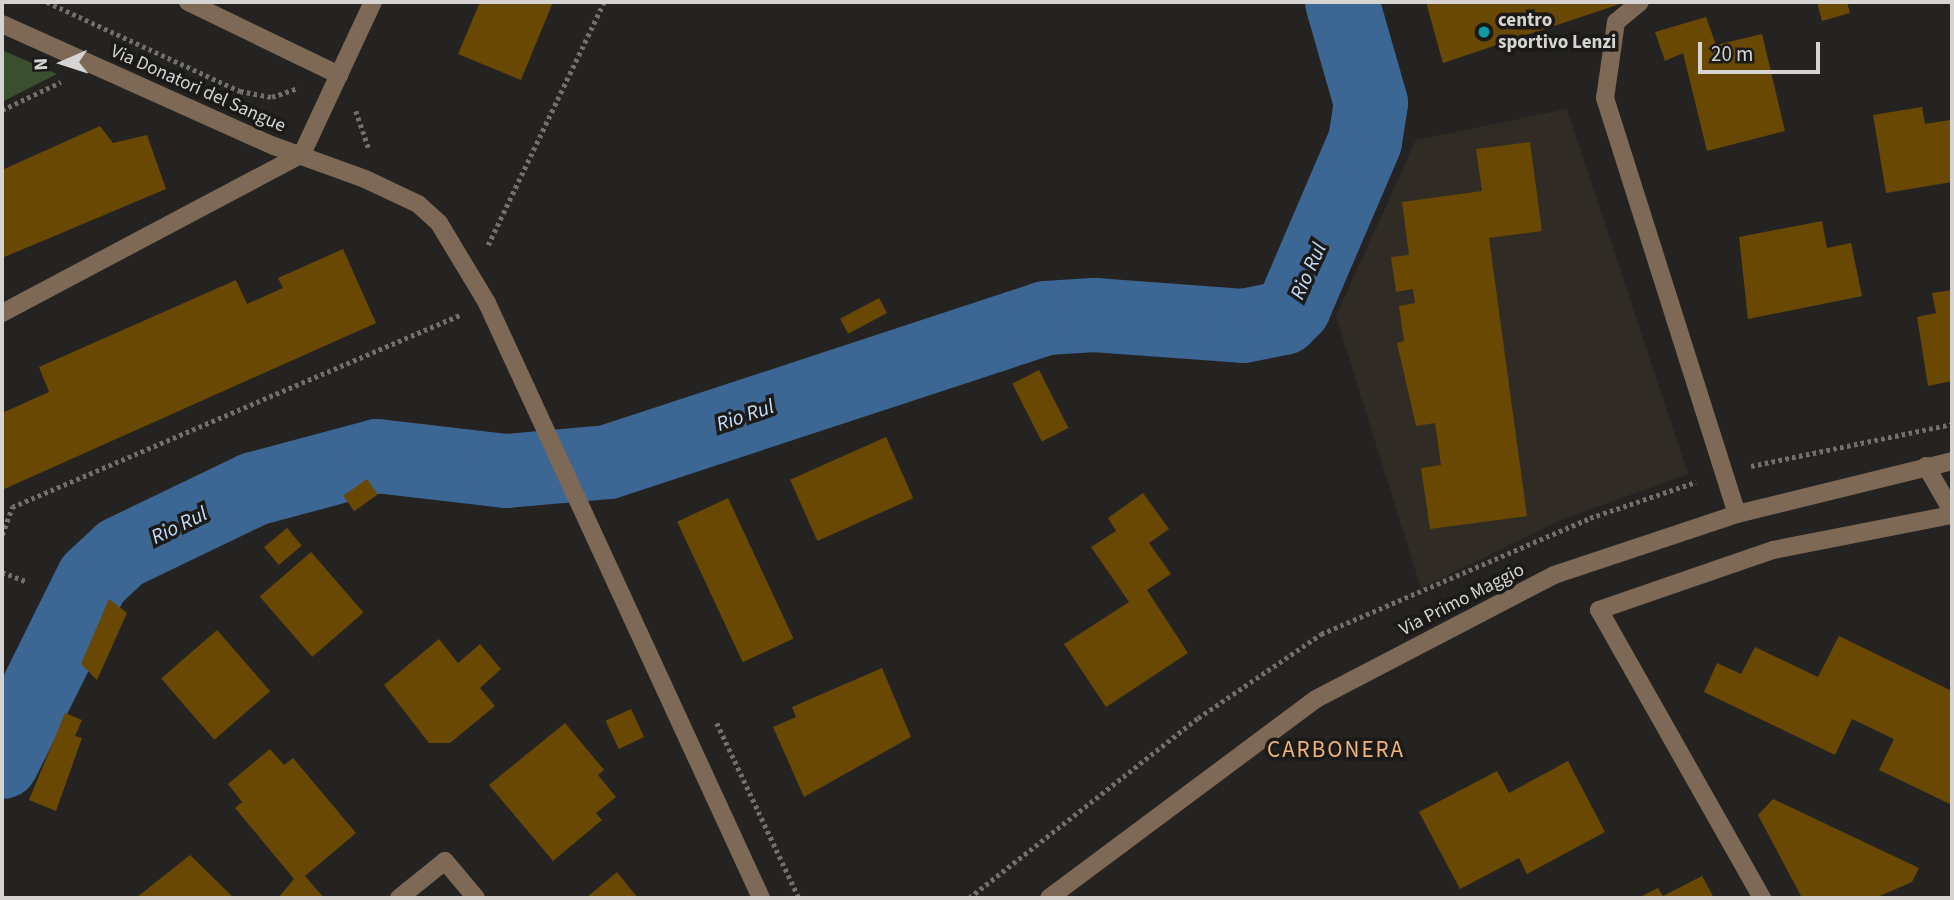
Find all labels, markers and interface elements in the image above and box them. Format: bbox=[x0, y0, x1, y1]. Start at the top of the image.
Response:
place label: centro sportivo Lenzi bbox=[1498, 10, 1616, 54]
marker: centro sportivo Lenzi bbox=[1476, 24, 1492, 40]
north arrow bbox=[28, 28, 98, 98]
scale bar bbox=[1702, 28, 1825, 72]
text: 20 m bbox=[1711, 39, 1753, 69]
street label: Via Donatori del Sangue bbox=[107, 40, 289, 138]
text: N bbox=[28, 57, 55, 71]
water label: Rio Rul bbox=[1284, 239, 1332, 303]
water label: Rio Rul bbox=[713, 393, 777, 437]
water label: Rio Rul bbox=[147, 501, 211, 549]
street label: Via Primo Maggio bbox=[1396, 559, 1528, 641]
district label: CARBONERA bbox=[1268, 736, 1404, 764]

